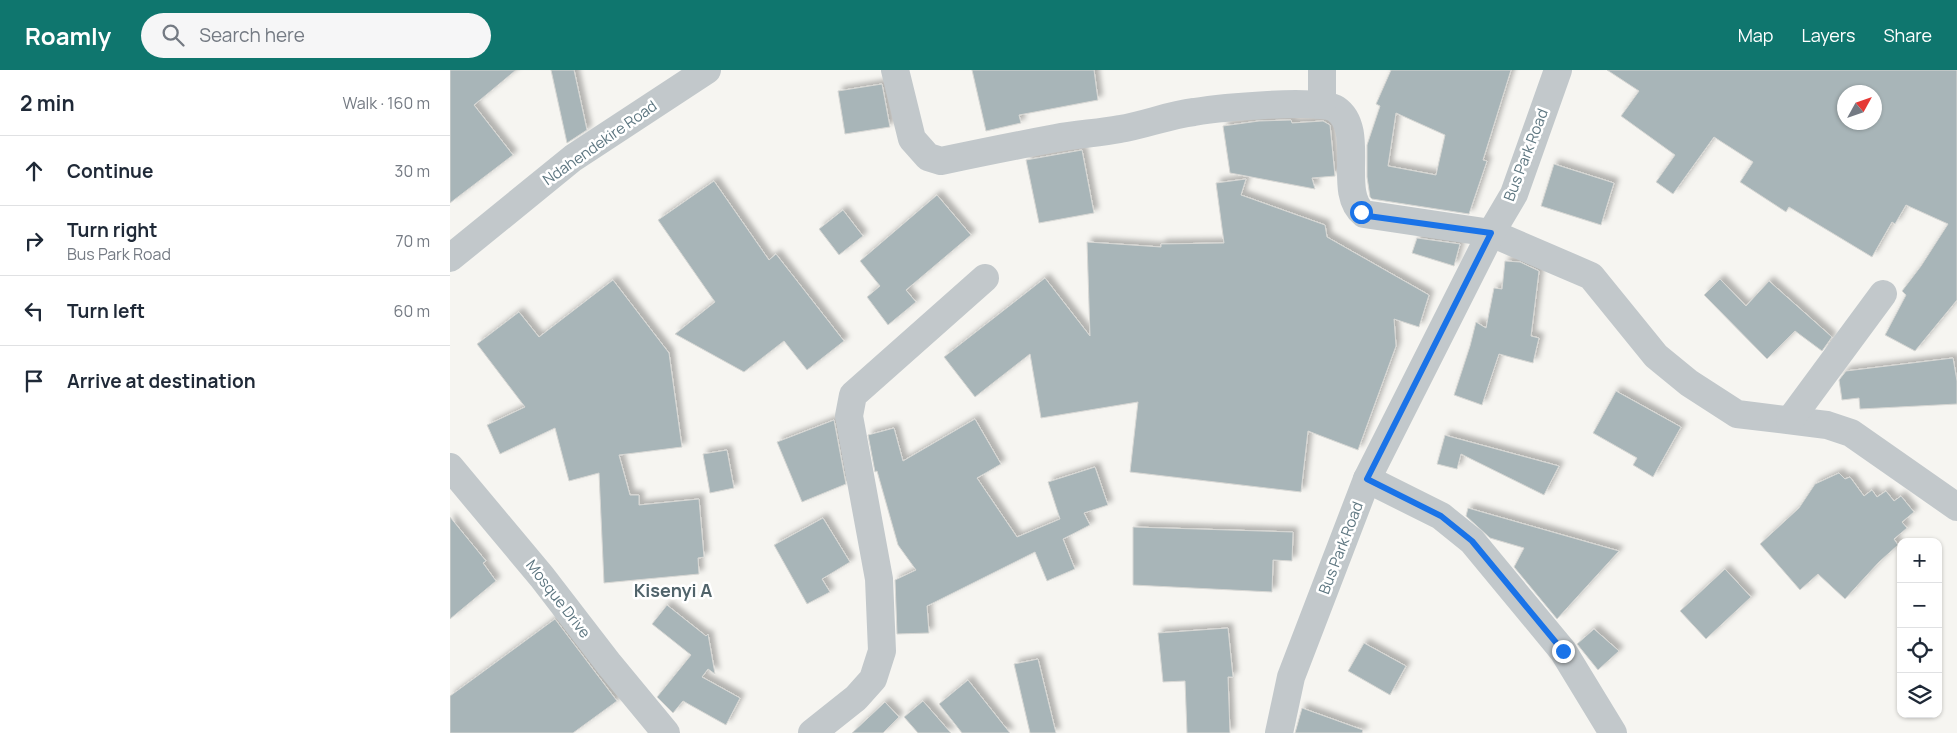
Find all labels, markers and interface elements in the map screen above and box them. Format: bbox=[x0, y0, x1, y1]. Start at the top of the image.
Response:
search box bbox=[141, 13, 491, 58]
text: Roamly bbox=[25, 19, 111, 52]
icon: search bbox=[159, 21, 187, 49]
text: Search here bbox=[199, 22, 305, 48]
text: Map bbox=[1738, 23, 1773, 47]
text: Layers bbox=[1801, 23, 1855, 47]
text: Share bbox=[1883, 23, 1932, 47]
north arrow bbox=[1837, 85, 1882, 130]
text: 2 min bbox=[20, 89, 75, 117]
text: Walk · 160 m bbox=[342, 92, 430, 114]
street label: Ndahendekire Road bbox=[538, 95, 661, 190]
street label: Bus Park Road bbox=[1498, 106, 1553, 204]
icon: ahead bbox=[20, 157, 48, 185]
text: Continue bbox=[67, 158, 153, 184]
text: 30 m bbox=[395, 160, 430, 182]
route start bbox=[1350, 201, 1373, 224]
text: Turn right bbox=[67, 217, 157, 243]
icon: right bbox=[20, 227, 48, 255]
text: 70 m bbox=[395, 230, 430, 252]
text: Bus Park Road bbox=[67, 243, 171, 265]
icon: left bbox=[20, 297, 48, 325]
text: Turn left bbox=[67, 298, 145, 324]
text: 60 m bbox=[394, 300, 430, 322]
icon: arrive bbox=[20, 367, 48, 395]
text: Arrive at destination bbox=[67, 368, 256, 394]
street label: Bus Park Road bbox=[1313, 499, 1368, 597]
map controls bbox=[1897, 538, 1942, 718]
button: + bbox=[1897, 538, 1942, 583]
street label: Mosque Drive bbox=[521, 555, 596, 642]
district label: Kisenyi A bbox=[634, 578, 712, 602]
button: − bbox=[1897, 583, 1942, 628]
button: locate bbox=[1897, 628, 1942, 673]
route end bbox=[1552, 640, 1575, 663]
button: layers bbox=[1897, 673, 1942, 718]

